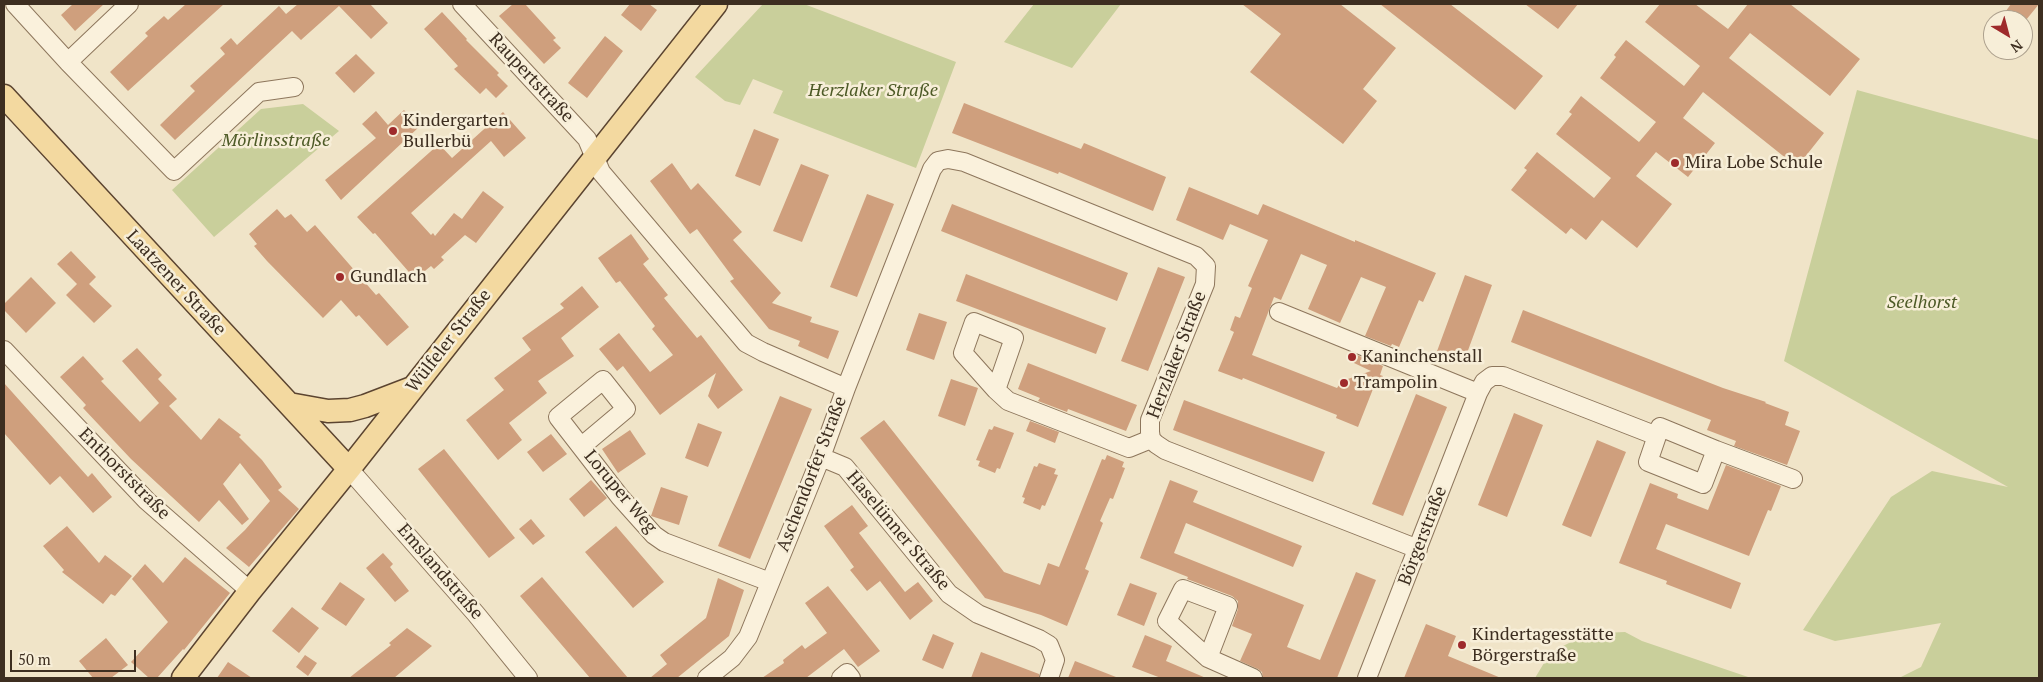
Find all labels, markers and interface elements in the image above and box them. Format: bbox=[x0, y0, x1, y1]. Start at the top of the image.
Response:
north arrow bbox=[1983, 10, 2033, 60]
street label: Raupertstraße bbox=[484, 29, 578, 127]
text: N bbox=[2007, 36, 2027, 57]
park label: Herzlaker Straße bbox=[808, 80, 938, 102]
place label: Kindergarten Bullerbü bbox=[403, 110, 509, 152]
marker: Kindergarten Bullerbü bbox=[387, 125, 399, 137]
park label: Mörlinsstraße bbox=[222, 130, 330, 152]
place label: Mira Lobe Schule bbox=[1685, 152, 1823, 174]
marker: Mira Lobe Schule bbox=[1669, 157, 1681, 169]
street label: Laatzener Straße bbox=[122, 226, 230, 340]
place label: Gundlach bbox=[350, 266, 427, 288]
marker: Gundlach bbox=[334, 271, 346, 283]
street label: Wülfeler Straße bbox=[402, 285, 496, 397]
street label: Herzlaker Straße bbox=[1143, 288, 1211, 422]
park label: Seelhorst bbox=[1887, 292, 1957, 314]
place label: Kaninchenstall bbox=[1362, 346, 1483, 368]
marker: Kaninchenstall bbox=[1346, 351, 1358, 363]
place label: Trampolin bbox=[1354, 372, 1438, 394]
marker: Trampolin bbox=[1338, 377, 1350, 389]
street label: Aschendorfer Straße bbox=[772, 393, 852, 555]
street label: Enthorststraße bbox=[74, 424, 174, 524]
street label: Loruper Weg bbox=[579, 446, 661, 538]
street label: Haselünner Straße bbox=[842, 467, 954, 595]
street label: Börgerstraße bbox=[1394, 483, 1452, 589]
street label: Emslandstraße bbox=[392, 520, 488, 624]
place label: Kindertagesstätte Börgerstraße bbox=[1472, 624, 1614, 666]
marker: Kindertagesstätte Börgerstraße bbox=[1456, 639, 1468, 651]
scale bar bbox=[12, 640, 139, 672]
text: 50 m bbox=[18, 649, 51, 669]

